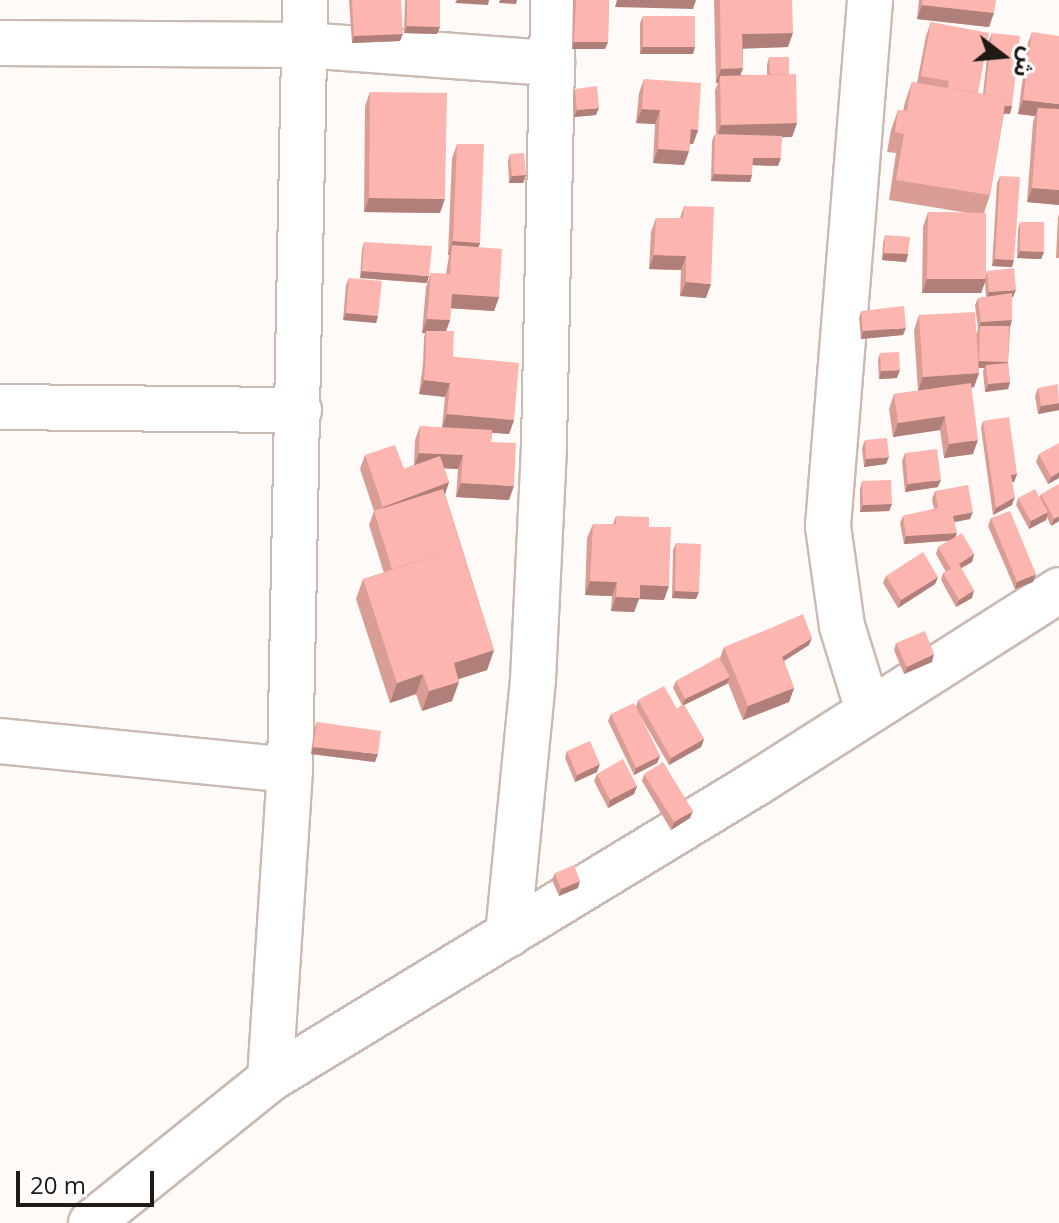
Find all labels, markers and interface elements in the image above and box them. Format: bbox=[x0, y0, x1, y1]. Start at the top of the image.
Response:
north arrow bbox=[963, 16, 1043, 96]
text: ش bbox=[1007, 44, 1045, 81]
scale bar bbox=[20, 1155, 158, 1205]
text: 20 m bbox=[30, 1168, 86, 1201]

